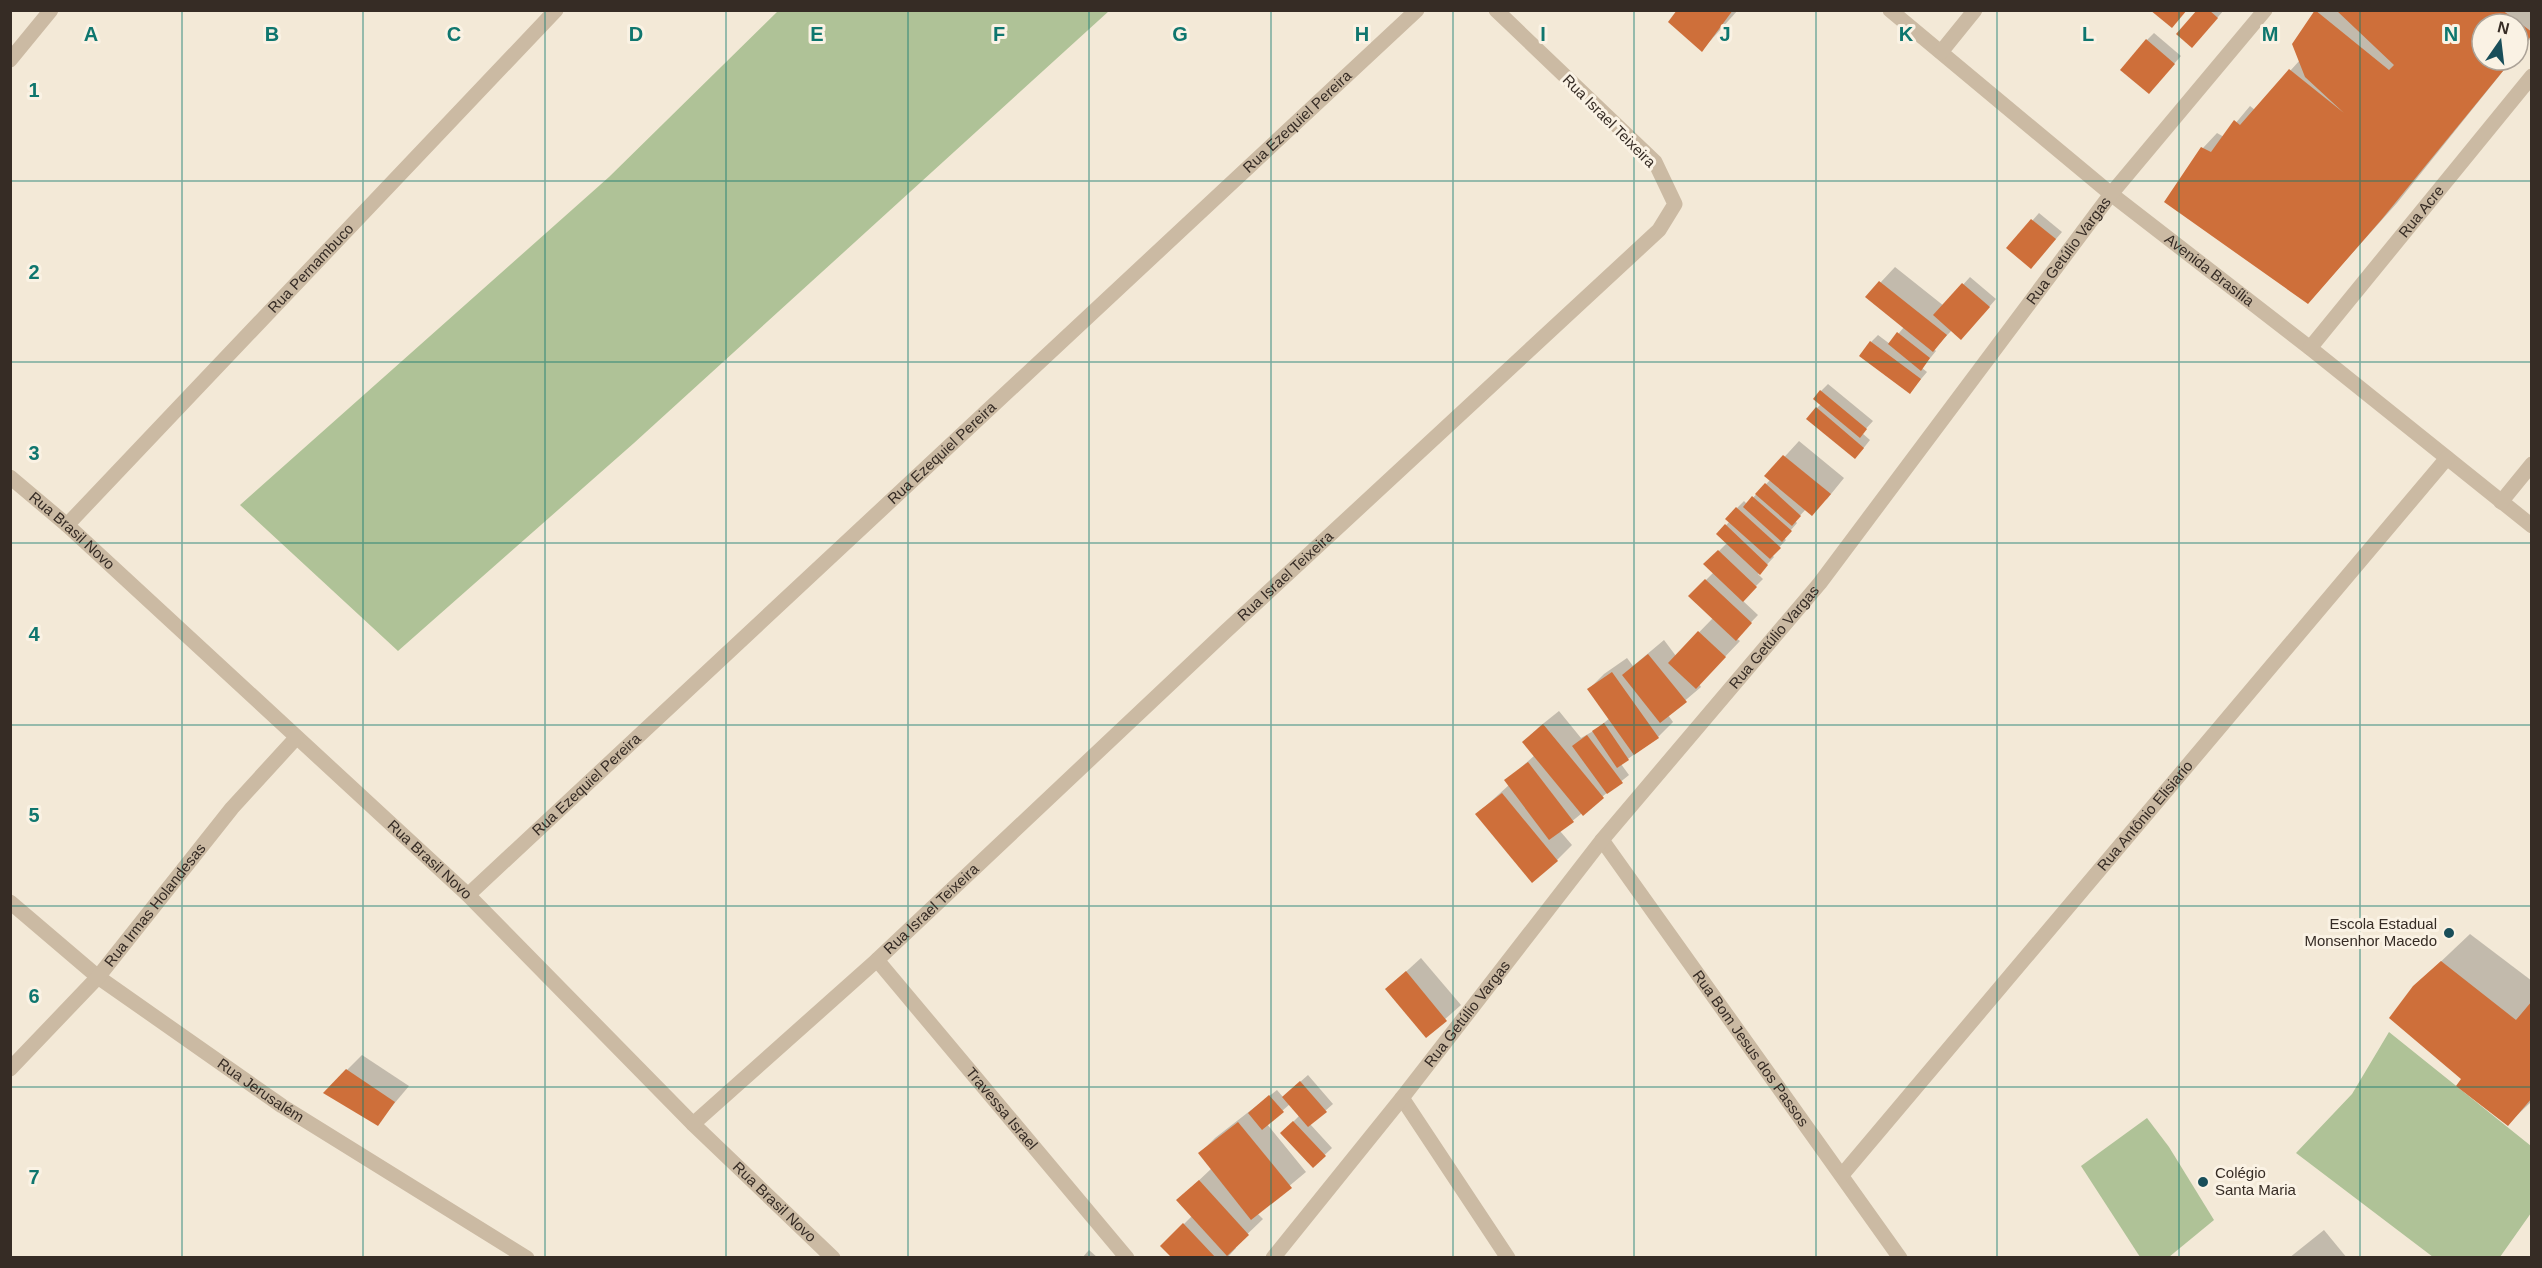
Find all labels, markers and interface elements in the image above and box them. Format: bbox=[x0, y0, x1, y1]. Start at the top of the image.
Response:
north arrow bbox=[2470, 12, 2530, 72]
text: N bbox=[2496, 18, 2511, 38]
text: A bbox=[84, 23, 98, 45]
text: B bbox=[265, 23, 279, 45]
text: C bbox=[447, 23, 461, 45]
text: D bbox=[629, 23, 643, 45]
text: E bbox=[810, 23, 824, 45]
text: F bbox=[993, 23, 1005, 45]
text: G bbox=[1172, 23, 1188, 45]
text: H bbox=[1355, 23, 1369, 45]
text: I bbox=[1540, 23, 1546, 45]
text: J bbox=[1719, 23, 1731, 45]
text: K bbox=[1899, 23, 1914, 45]
text: L bbox=[2082, 23, 2094, 45]
text: M bbox=[2262, 23, 2278, 45]
text: N bbox=[2444, 23, 2458, 45]
street label: Rua Ezequiel Pereira bbox=[1239, 66, 1355, 176]
street label: Rua Israel Teixeira bbox=[1560, 71, 1660, 171]
text: 1 bbox=[28, 79, 40, 101]
street label: Rua Acre bbox=[2395, 182, 2447, 241]
street label: Rua Getúlio Vargas bbox=[2023, 193, 2114, 307]
street label: Rua Pernambuco bbox=[264, 220, 357, 316]
street label: Avenida Brasília bbox=[2162, 230, 2258, 310]
text: 2 bbox=[28, 261, 40, 283]
street label: Rua Ezequiel Pereira bbox=[884, 398, 1000, 507]
text: 3 bbox=[28, 442, 40, 464]
street label: Rua Brasil Novo bbox=[26, 488, 118, 573]
street label: Rua Israel Teixeira bbox=[1234, 527, 1337, 624]
street label: Rua Getúlio Vargas bbox=[1725, 582, 1822, 692]
text: 4 bbox=[28, 623, 40, 645]
street label: Rua Ezequiel Pereira bbox=[528, 729, 644, 839]
street label: Rua Antônio Elisiario bbox=[2094, 757, 2196, 874]
text: 5 bbox=[28, 804, 40, 826]
street label: Rua Brasil Novo bbox=[384, 816, 476, 902]
street label: Rua Irmas Holandesas bbox=[100, 840, 209, 970]
street label: Rua Israel Teixeira bbox=[880, 859, 982, 957]
place label: Escola Estadual Monsenhor Macedo bbox=[2304, 915, 2437, 949]
marker: Escola Estadual Monsenhor Macedo bbox=[2442, 926, 2456, 940]
street label: Rua Getúlio Vargas bbox=[1420, 957, 1513, 1070]
street label: Rua Bom Jesus dos Passos bbox=[1690, 967, 1812, 1129]
text: 6 bbox=[28, 985, 40, 1007]
street label: Rua Jerusalém bbox=[215, 1055, 307, 1126]
street label: Travessa Israel bbox=[963, 1064, 1041, 1153]
street label: Rua Brasil Novo bbox=[730, 1158, 820, 1245]
place label: Colégio Santa Maria bbox=[2215, 1164, 2297, 1198]
text: 7 bbox=[28, 1166, 40, 1188]
marker: Colégio Santa Maria bbox=[2196, 1175, 2210, 1189]

